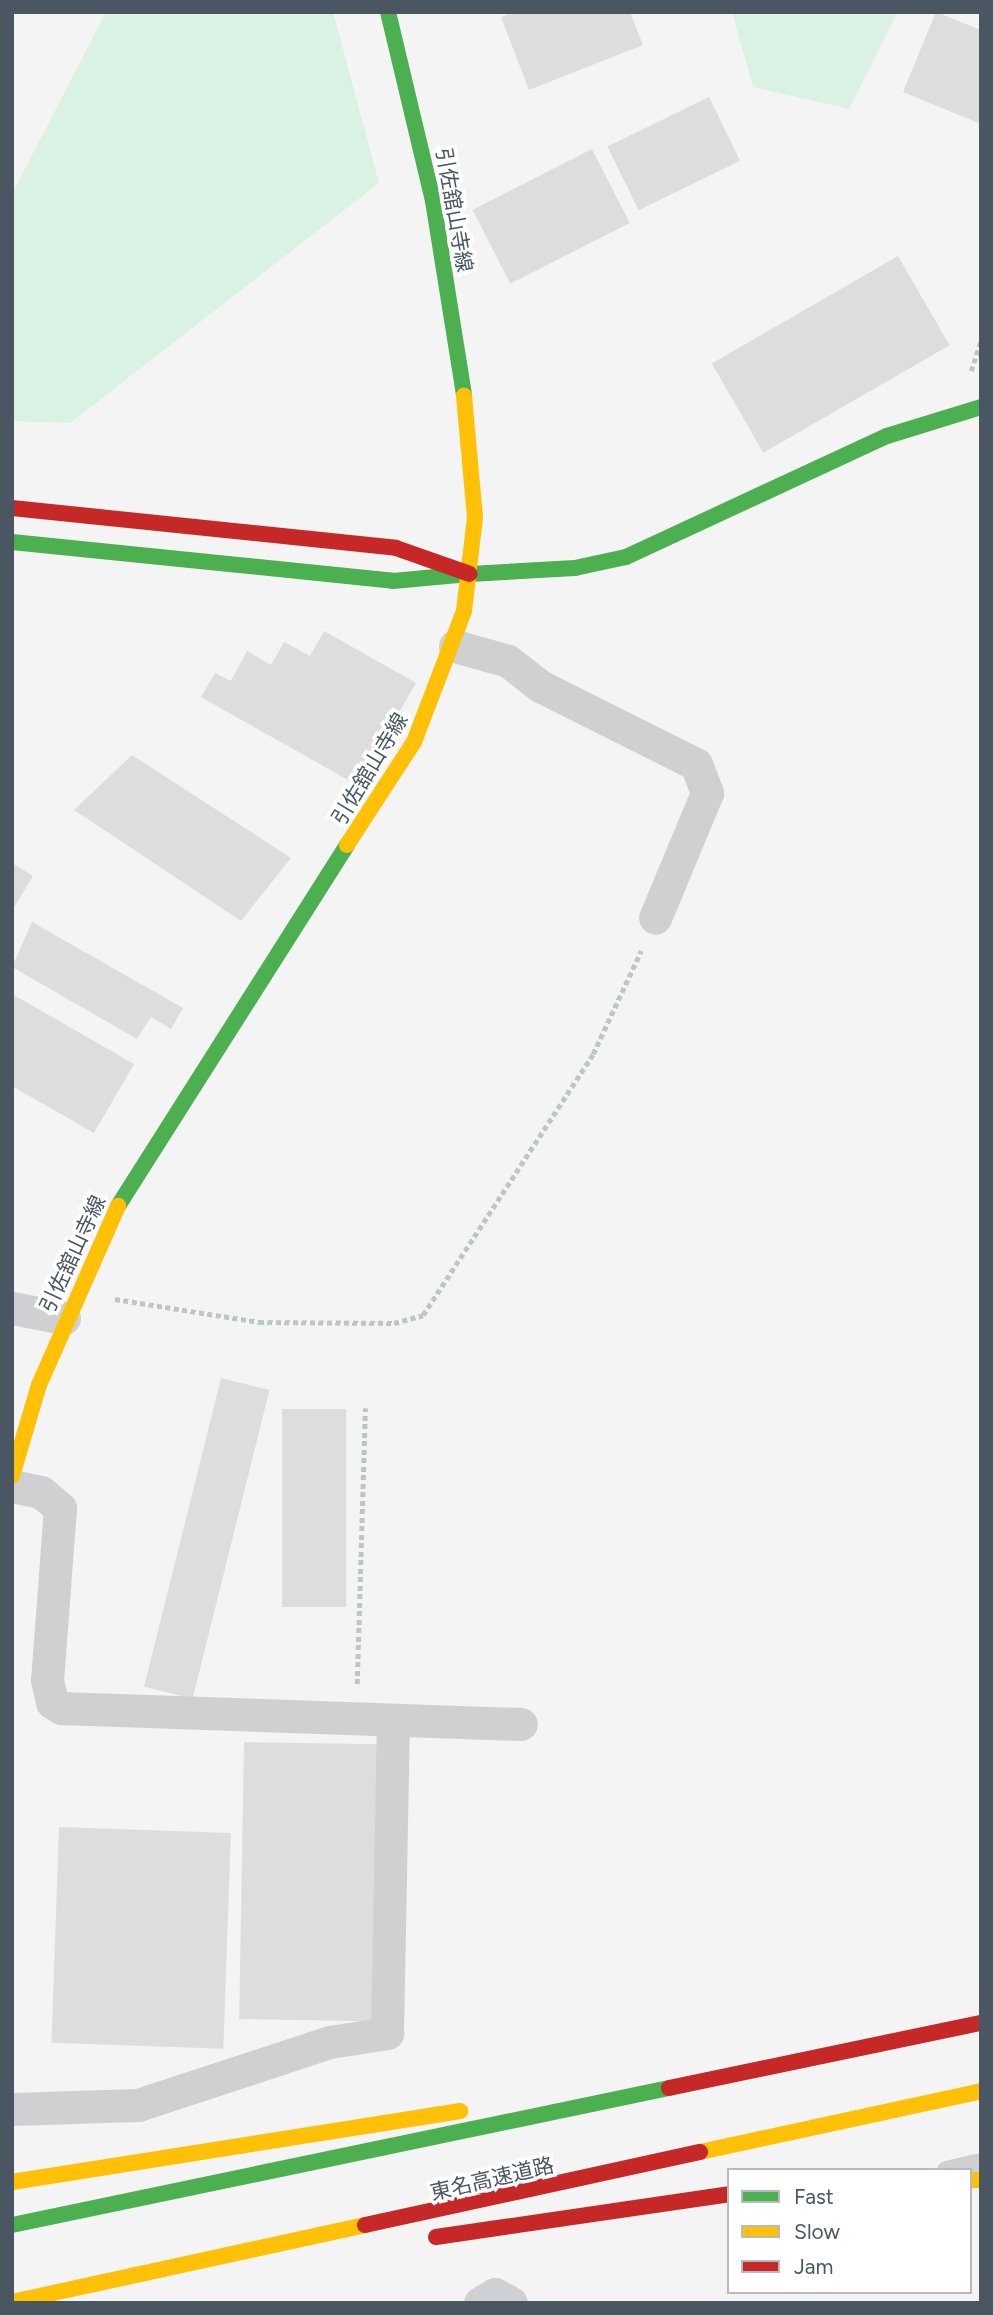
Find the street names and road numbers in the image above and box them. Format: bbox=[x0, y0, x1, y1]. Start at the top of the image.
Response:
street label: 引佐舘山寺線 bbox=[431, 146, 477, 274]
street label: 引佐舘山寺線 bbox=[327, 709, 413, 829]
street label: 引佐舘山寺線 bbox=[35, 1192, 111, 1316]
street label: 東名高速道路 bbox=[428, 2153, 556, 2205]

